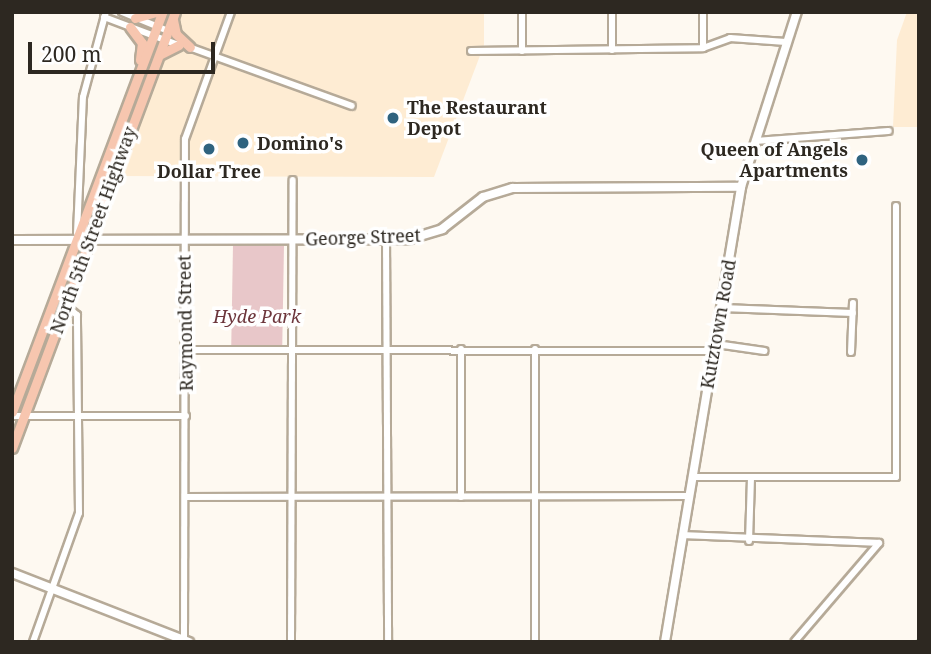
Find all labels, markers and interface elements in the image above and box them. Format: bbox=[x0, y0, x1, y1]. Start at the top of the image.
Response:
scale bar bbox=[32, 28, 219, 72]
text: 200 m bbox=[41, 40, 102, 68]
place label: The Restaurant Depot bbox=[407, 97, 547, 140]
marker: The Restaurant Depot bbox=[385, 110, 401, 126]
street label: North 5th Street Highway bbox=[45, 123, 141, 337]
place label: Domino's bbox=[257, 132, 343, 154]
marker: Domino's bbox=[235, 135, 251, 151]
place label: Queen of Angels Apartments bbox=[701, 139, 848, 182]
marker: Dollar Tree bbox=[201, 141, 217, 157]
marker: Queen of Angels Apartments bbox=[854, 152, 870, 168]
place label: Dollar Tree bbox=[157, 160, 261, 182]
street label: George Street bbox=[305, 224, 421, 250]
street label: Raymond Street bbox=[173, 254, 197, 392]
street label: Kutztown Road bbox=[696, 258, 740, 390]
park label: Hyde Park bbox=[213, 305, 301, 327]

